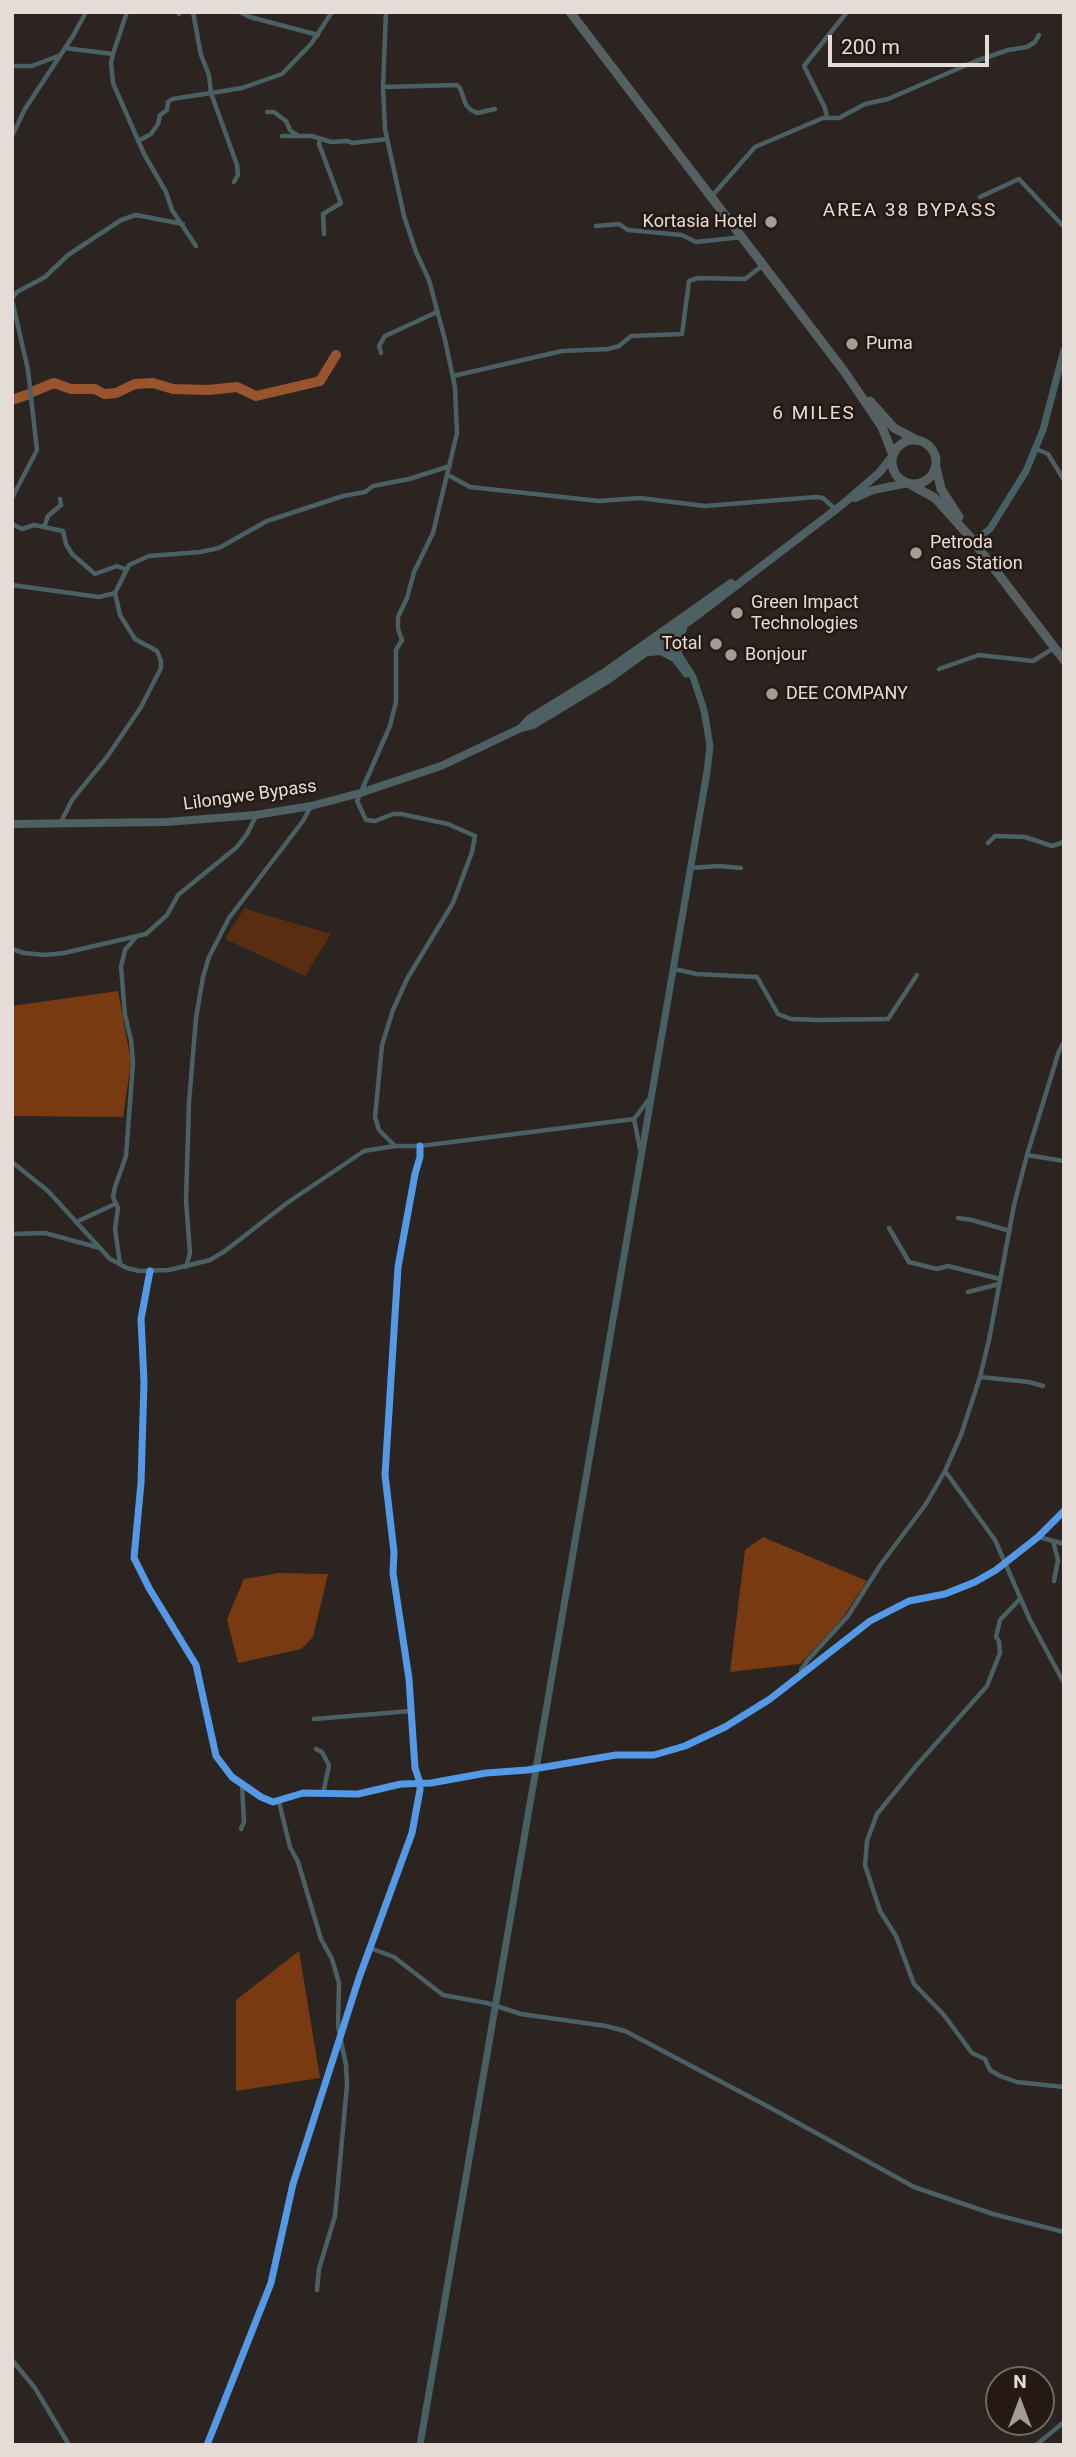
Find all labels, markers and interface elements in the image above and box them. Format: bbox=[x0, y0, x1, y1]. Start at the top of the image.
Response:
scale bar bbox=[831, 21, 992, 65]
text: 200 m bbox=[841, 35, 900, 59]
district label: AREA 38 BYPASS bbox=[825, 200, 995, 222]
place label: Kortasia Hotel bbox=[643, 211, 757, 233]
marker: Kortasia Hotel bbox=[763, 214, 779, 230]
place label: Puma bbox=[866, 333, 913, 355]
marker: Puma bbox=[844, 336, 860, 352]
district label: 6 MILES bbox=[773, 403, 855, 425]
place label: Petroda Gas Station bbox=[930, 532, 1023, 574]
marker: Petroda Gas Station bbox=[908, 545, 924, 561]
place label: Green Impact Technologies bbox=[751, 592, 859, 634]
marker: Green Impact Technologies bbox=[729, 605, 745, 621]
place label: Total bbox=[662, 633, 702, 655]
marker: Total bbox=[708, 636, 724, 652]
place label: Bonjour bbox=[745, 644, 807, 666]
marker: Bonjour bbox=[723, 647, 739, 663]
place label: DEE COMPANY bbox=[786, 683, 908, 705]
marker: DEE COMPANY bbox=[764, 686, 780, 702]
street label: Lilongwe Bypass bbox=[182, 776, 318, 816]
north arrow bbox=[985, 2366, 1055, 2436]
text: N bbox=[1013, 2370, 1027, 2393]

